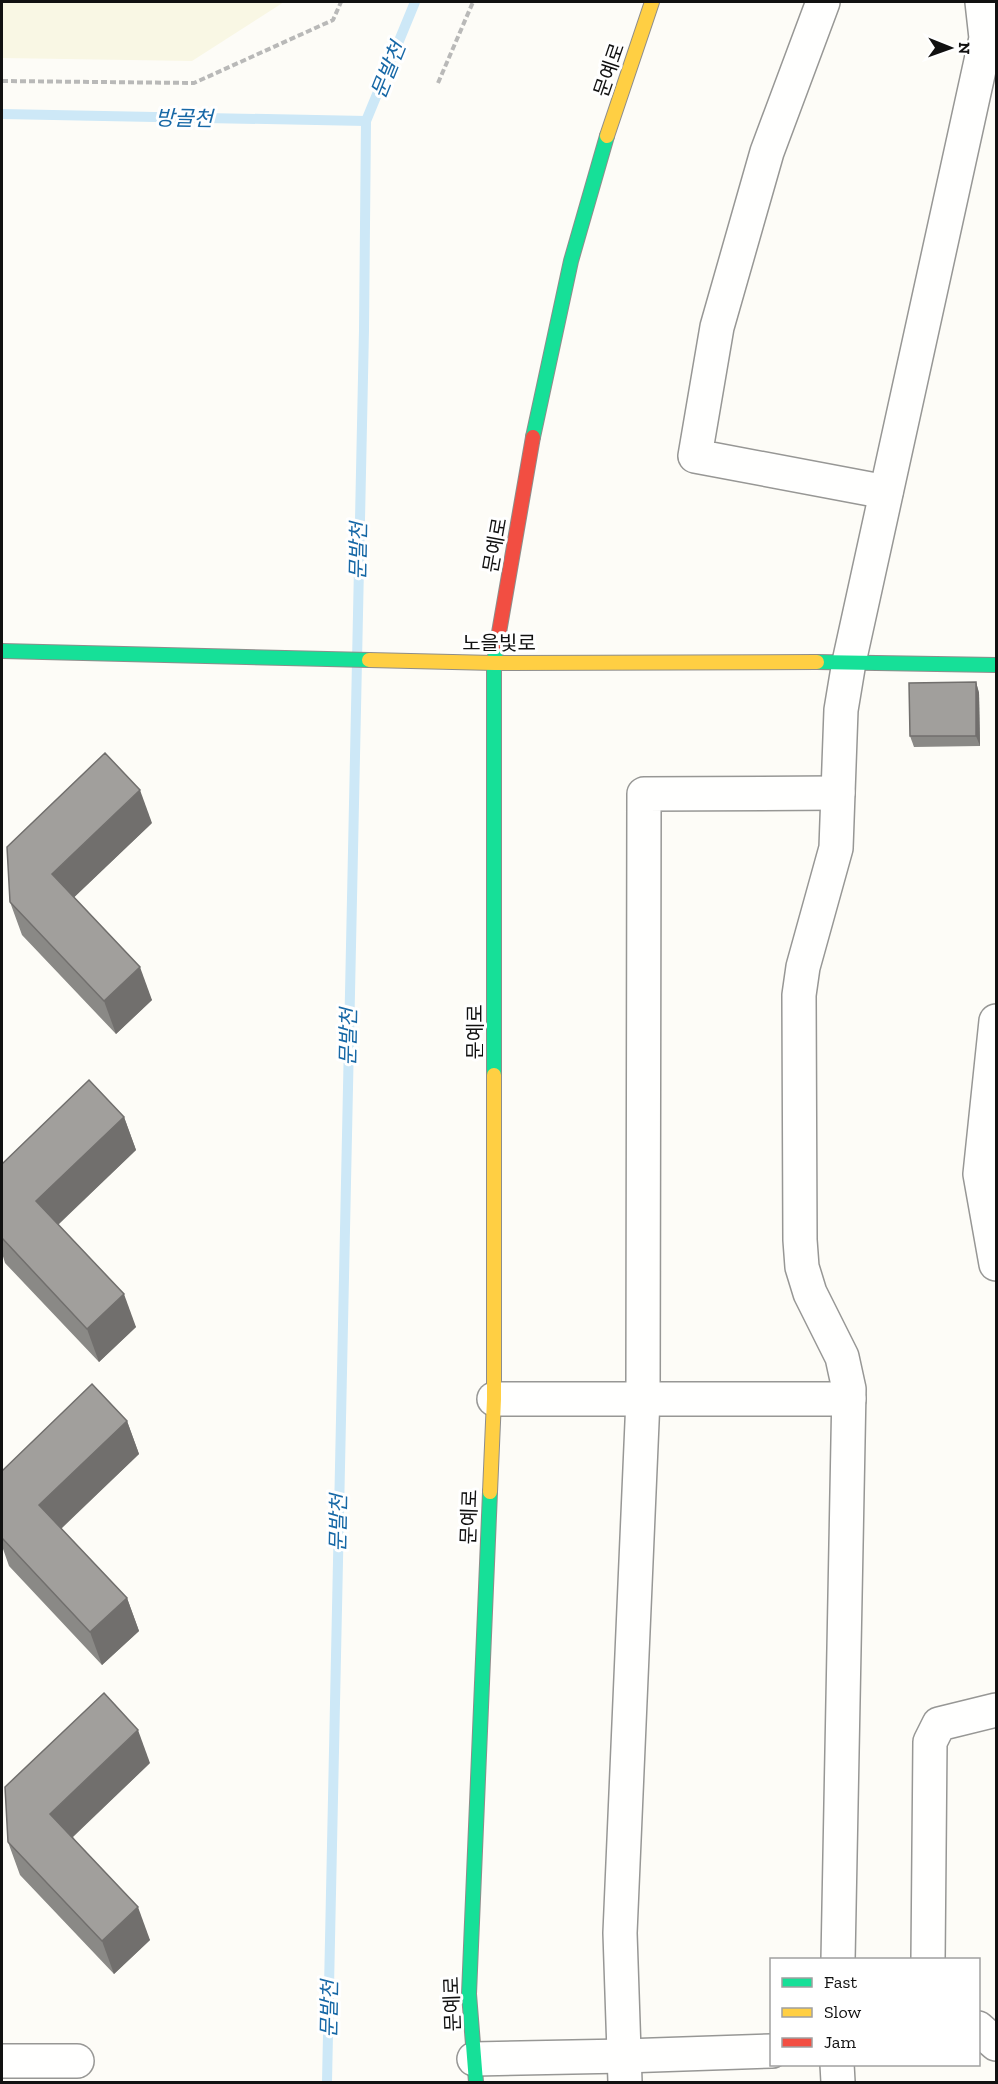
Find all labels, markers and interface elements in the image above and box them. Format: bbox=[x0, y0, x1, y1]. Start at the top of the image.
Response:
north arrow bbox=[920, 18, 980, 78]
water label: 문발천 bbox=[366, 36, 411, 102]
street label: 문예로 bbox=[589, 40, 629, 100]
text: N bbox=[955, 42, 974, 55]
water label: 방골천 bbox=[155, 105, 216, 131]
street label: 문예로 bbox=[478, 516, 512, 574]
water label: 문발천 bbox=[345, 519, 371, 580]
street label: 노을빛로 bbox=[462, 631, 536, 655]
street label: 문예로 bbox=[463, 1004, 487, 1060]
water label: 문발천 bbox=[335, 1005, 361, 1066]
street label: 문예로 bbox=[456, 1489, 482, 1545]
water label: 문발천 bbox=[325, 1491, 351, 1552]
legend bbox=[770, 1958, 980, 2066]
text: Fast bbox=[824, 1971, 857, 1993]
street label: 문예로 bbox=[439, 1976, 465, 2032]
water label: 문발천 bbox=[316, 1977, 342, 2038]
text: Slow bbox=[824, 2001, 861, 2023]
text: Jam bbox=[824, 2031, 856, 2053]

